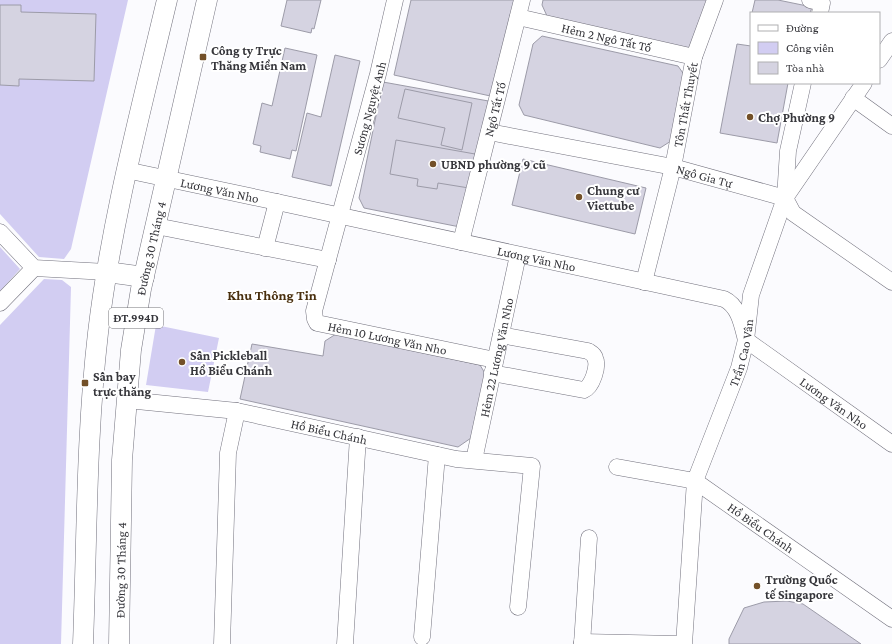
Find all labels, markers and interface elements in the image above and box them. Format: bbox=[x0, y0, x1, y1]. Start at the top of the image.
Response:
legend bbox=[750, 12, 880, 84]
street label: Hẻm 2 Ngô Tất Tố bbox=[560, 20, 654, 55]
text: Đường bbox=[786, 21, 819, 35]
text: Công viên bbox=[786, 41, 834, 55]
place label: Công ty Trực Thăng Miền Nam bbox=[211, 43, 306, 73]
marker: Công ty Trực Thăng Miền Nam bbox=[198, 52, 208, 62]
street label: Sương Nguyệt Anh bbox=[350, 60, 389, 157]
street label: Tôn Thất Thuyết bbox=[670, 60, 701, 149]
text: Tòa nhà bbox=[786, 61, 825, 75]
street label: Ngô Tất Tố bbox=[481, 80, 509, 138]
place label: Chợ Phường 9 bbox=[758, 110, 835, 125]
marker: Chợ Phường 9 bbox=[745, 112, 755, 122]
place label: UBND phường 9 cũ bbox=[441, 157, 547, 172]
marker: UBND phường 9 cũ bbox=[428, 159, 438, 169]
street label: Ngô Gia Tự bbox=[675, 161, 735, 191]
street label: Lương Văn Nho bbox=[179, 175, 260, 206]
place label: Chung cư Viettube bbox=[586, 183, 640, 213]
marker: Chung cư Viettube bbox=[574, 192, 584, 202]
street label: Đường 30 Tháng 4 bbox=[133, 199, 169, 297]
street label: Lương Văn Nho bbox=[496, 243, 577, 275]
district label: Khu Thông Tin bbox=[227, 287, 317, 303]
street label: Hẻm 22 Lương Văn Nho bbox=[476, 296, 517, 419]
road number: ĐT.994D bbox=[109, 308, 163, 328]
street label: Hẻm 10 Lương Văn Nho bbox=[327, 318, 448, 358]
street label: Trần Cao Vân bbox=[725, 318, 756, 389]
place label: Sân Pickleball Hồ Biểu Chánh bbox=[190, 348, 273, 378]
marker: Sân Pickleball Hồ Biểu Chánh bbox=[177, 357, 187, 367]
place label: Sân bay trực thăng bbox=[93, 369, 152, 399]
street label: Lương Văn Nho bbox=[797, 374, 871, 432]
marker: Sân bay trực thăng bbox=[80, 378, 90, 388]
street label: Hồ Biểu Chánh bbox=[290, 416, 369, 447]
street label: Hồ Biểu Chánh bbox=[725, 499, 797, 556]
street label: Đường 30 Tháng 4 bbox=[112, 521, 129, 618]
place label: Trường Quốc tế Singapore bbox=[765, 572, 838, 602]
marker: Trường Quốc tế Singapore bbox=[752, 581, 762, 591]

